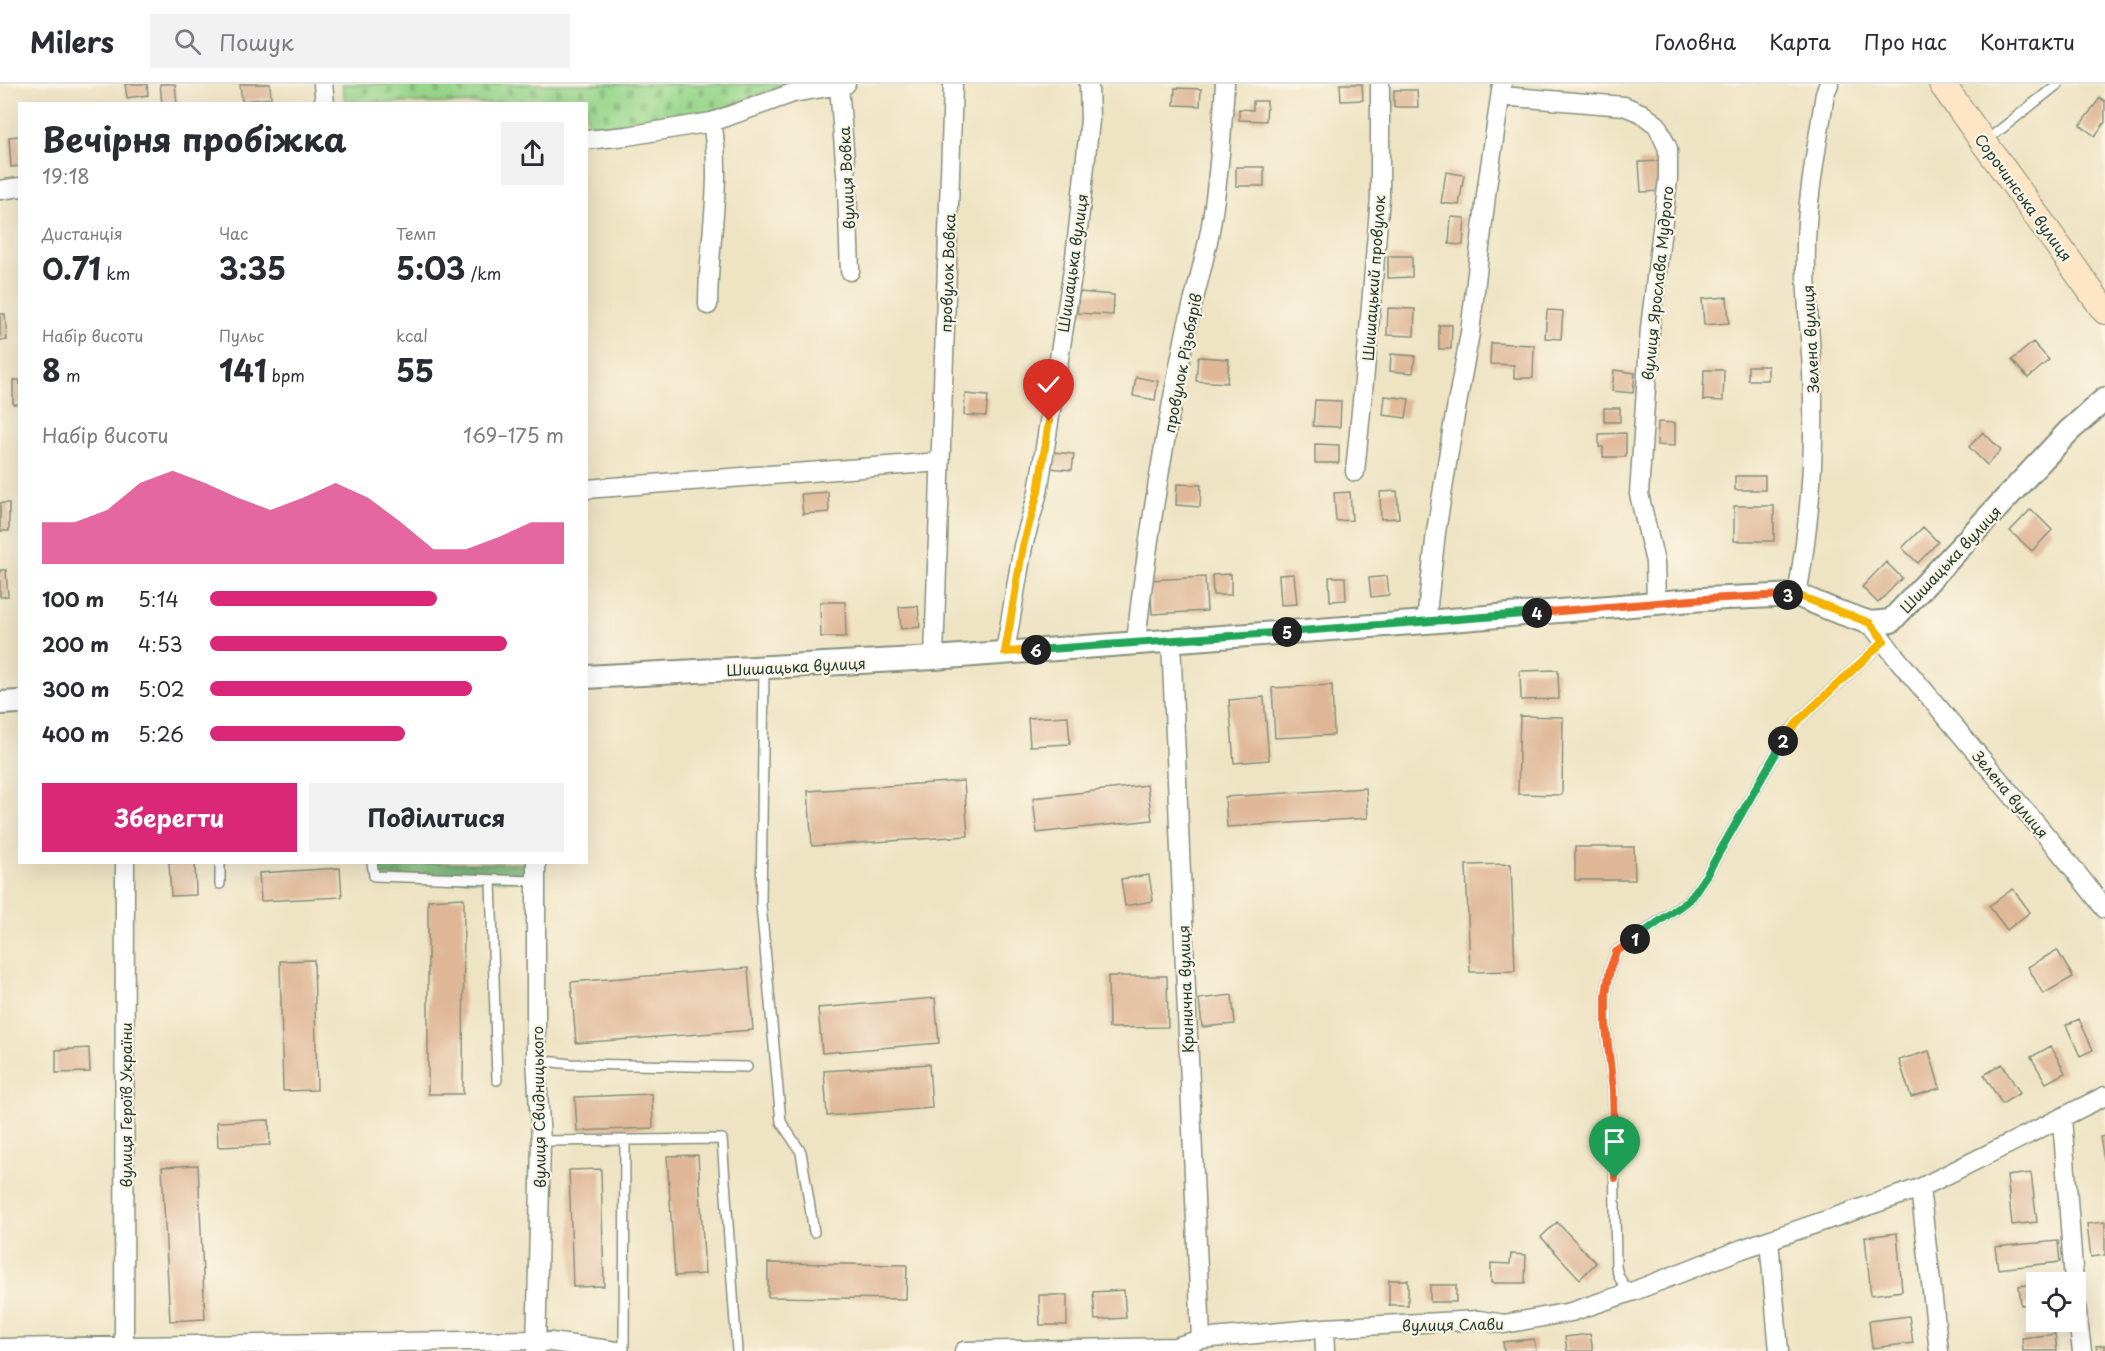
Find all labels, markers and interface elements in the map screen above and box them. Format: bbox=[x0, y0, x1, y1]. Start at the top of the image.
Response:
search box bbox=[150, 14, 570, 68]
text: Milers bbox=[30, 20, 114, 63]
icon: search bbox=[171, 25, 204, 58]
text: Пошук bbox=[219, 25, 294, 58]
text: Головна bbox=[1655, 25, 1736, 57]
text: Карта bbox=[1769, 25, 1831, 57]
text: Про нас bbox=[1864, 25, 1947, 57]
text: Контакти bbox=[1980, 25, 2075, 57]
text: Вечірня пробіжка bbox=[42, 113, 347, 163]
button: share bbox=[501, 122, 564, 185]
street label: вулиця Вовка bbox=[832, 125, 860, 230]
street label: Сорочинська вулиця bbox=[1970, 128, 2078, 266]
text: 19:18 bbox=[42, 161, 90, 191]
street label: вулиця Ярослава Мудрого bbox=[1635, 185, 1679, 381]
street label: Шишацька вулиця bbox=[1051, 192, 1093, 334]
street label: Шишацький провулок bbox=[1356, 194, 1390, 362]
street label: провулок Вовка bbox=[933, 212, 961, 333]
text: Дистанція bbox=[42, 221, 123, 245]
text: Час bbox=[219, 221, 248, 245]
text: Темп bbox=[396, 221, 436, 245]
text: 0.71 bbox=[42, 245, 101, 290]
text: 3:35 bbox=[219, 245, 286, 290]
text: 5:03 bbox=[396, 245, 465, 290]
text: km bbox=[101, 261, 130, 285]
text: /km bbox=[465, 261, 501, 285]
street label: Зелена вулиця bbox=[1796, 284, 1824, 394]
street label: провулок Різьбярів bbox=[1157, 291, 1207, 435]
text: Набір висоти bbox=[42, 323, 143, 347]
text: Пульс bbox=[219, 323, 264, 347]
text: kcal bbox=[396, 323, 428, 347]
text: 8 bbox=[42, 347, 61, 392]
text: 141 bbox=[219, 347, 267, 392]
text: 55 bbox=[396, 347, 434, 392]
pin bbox=[1023, 359, 1074, 421]
text: m bbox=[61, 363, 81, 387]
text: bpm bbox=[267, 363, 305, 387]
icon: check bbox=[1032, 368, 1065, 401]
text: Набір висоти bbox=[42, 420, 169, 450]
text: 169–175 m bbox=[463, 420, 564, 450]
street label: Шишацька вулиця bbox=[1894, 500, 2006, 618]
pin: 3 bbox=[1773, 580, 1803, 610]
text: 3 bbox=[1783, 583, 1793, 607]
text: 100 m bbox=[42, 584, 104, 614]
text: 5:14 bbox=[138, 584, 179, 614]
pin: 4 bbox=[1522, 598, 1552, 628]
text: 4 bbox=[1532, 601, 1542, 625]
pin: 5 bbox=[1272, 617, 1302, 647]
text: 5 bbox=[1282, 620, 1292, 644]
text: 200 m bbox=[42, 629, 109, 659]
text: 4:53 bbox=[138, 629, 183, 659]
pin: 6 bbox=[1021, 635, 1051, 665]
text: 6 bbox=[1030, 638, 1042, 662]
street label: Шишацька вулиця bbox=[726, 651, 866, 681]
text: 300 m bbox=[42, 674, 110, 704]
text: 5:02 bbox=[138, 674, 185, 704]
text: 400 m bbox=[42, 719, 110, 749]
text: 5:26 bbox=[138, 719, 184, 749]
pin: 2 bbox=[1768, 726, 1798, 756]
text: 2 bbox=[1777, 729, 1789, 753]
street label: Зелена вулиця bbox=[1967, 745, 2055, 843]
button: Зберегти bbox=[42, 783, 297, 852]
button: Поділитися bbox=[309, 783, 564, 852]
pin: 1 bbox=[1620, 924, 1650, 954]
street label: Кринична вулиця bbox=[1171, 925, 1199, 1053]
text: 1 bbox=[1631, 927, 1639, 951]
street label: вулиця Героїв України bbox=[114, 1022, 137, 1188]
street label: вулиця Свидницького bbox=[525, 1026, 551, 1188]
pin bbox=[1589, 1116, 1640, 1178]
icon: arrive bbox=[1598, 1125, 1631, 1158]
map controls bbox=[2026, 1272, 2086, 1332]
button: locate bbox=[2026, 1272, 2086, 1332]
street label: вулиця Слави bbox=[1402, 1312, 1504, 1336]

